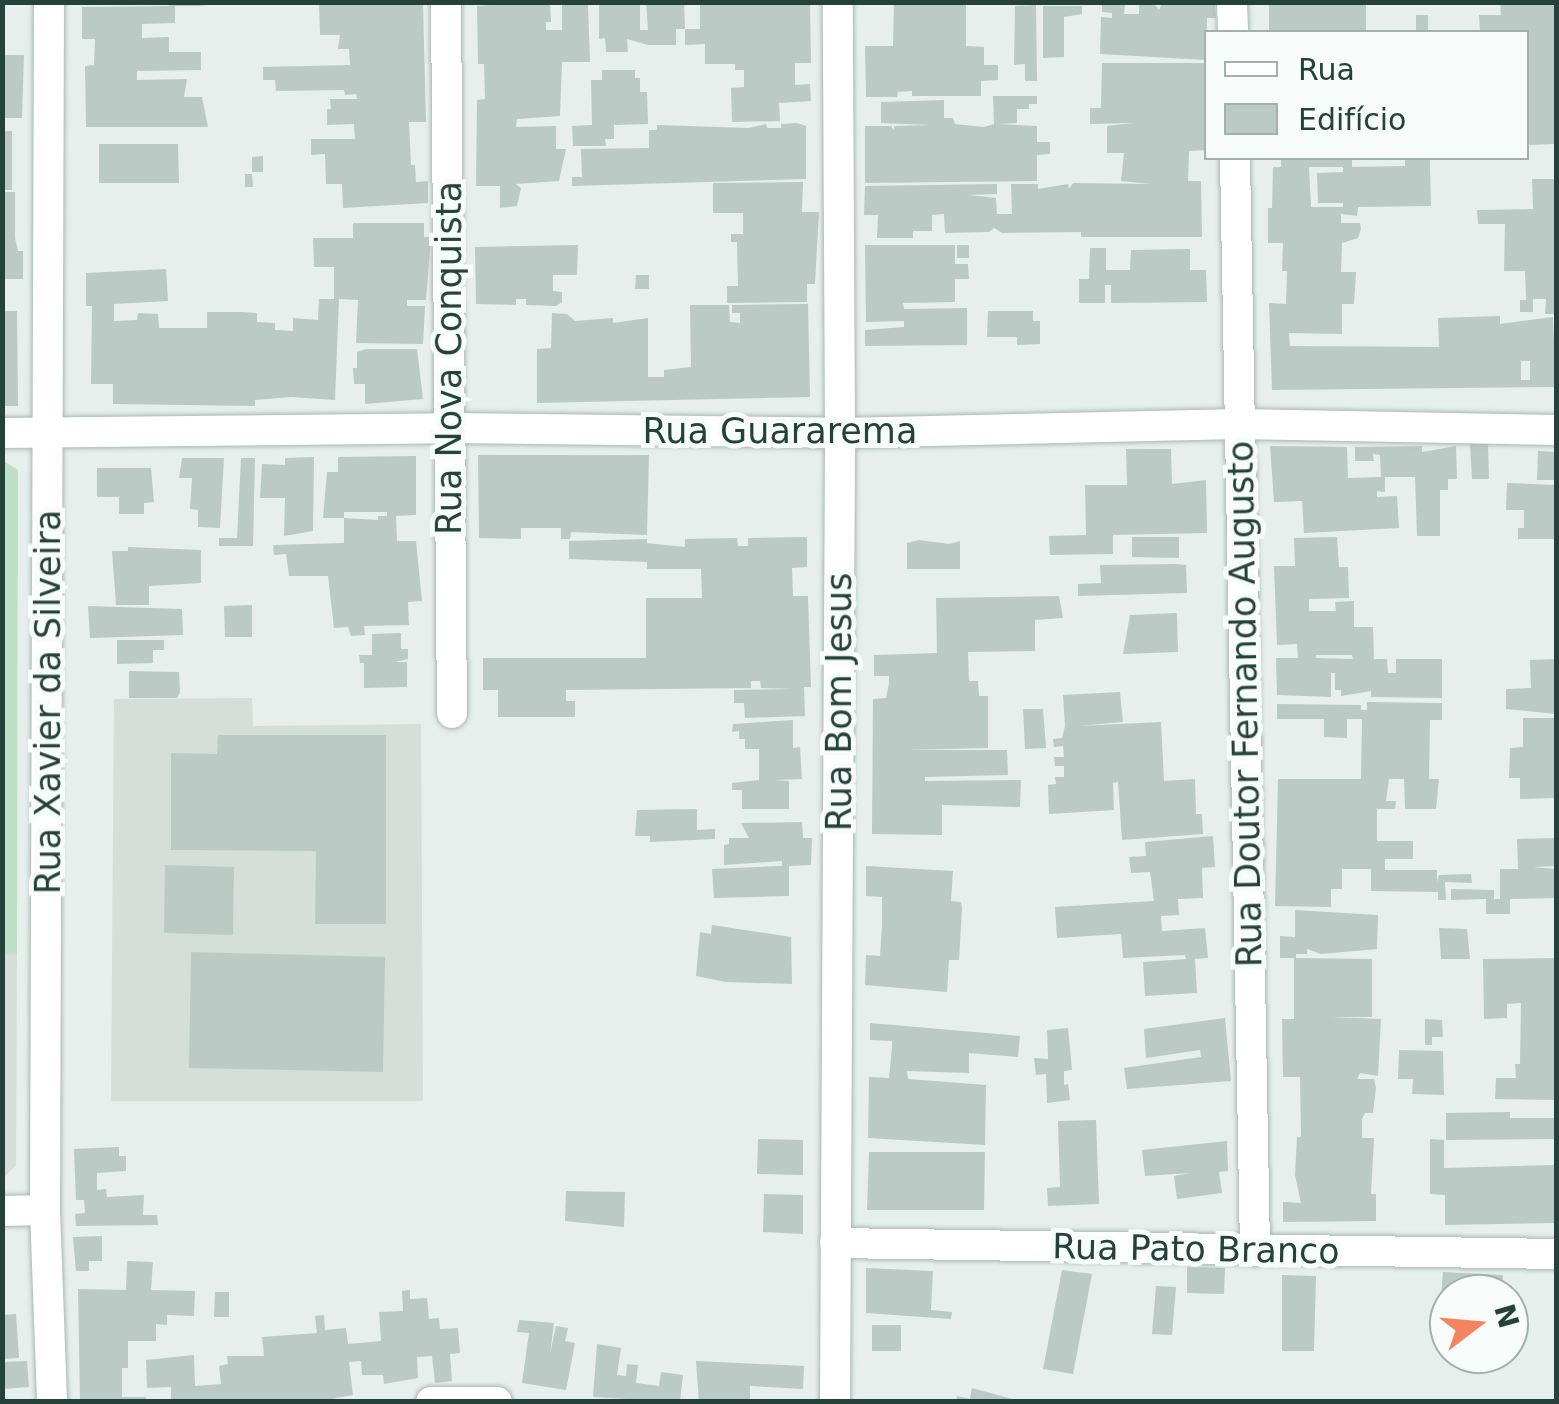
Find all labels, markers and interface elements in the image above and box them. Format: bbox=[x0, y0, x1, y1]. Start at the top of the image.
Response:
legend bbox=[1204, 30, 1529, 160]
text: Rua bbox=[1298, 52, 1355, 87]
text: Edifício bbox=[1298, 102, 1406, 137]
street label: Rua Nova Conquista bbox=[428, 181, 470, 535]
street label: Rua Guararema bbox=[643, 410, 917, 452]
street label: Rua Doutor Fernando Augusto bbox=[1219, 440, 1271, 968]
street label: Rua Xavier da Silveira bbox=[27, 510, 69, 894]
street label: Rua Bom Jesus bbox=[818, 573, 860, 831]
street label: Rua Pato Branco bbox=[1052, 1225, 1340, 1273]
north arrow bbox=[1429, 1274, 1529, 1374]
text: N bbox=[1487, 1300, 1525, 1332]

